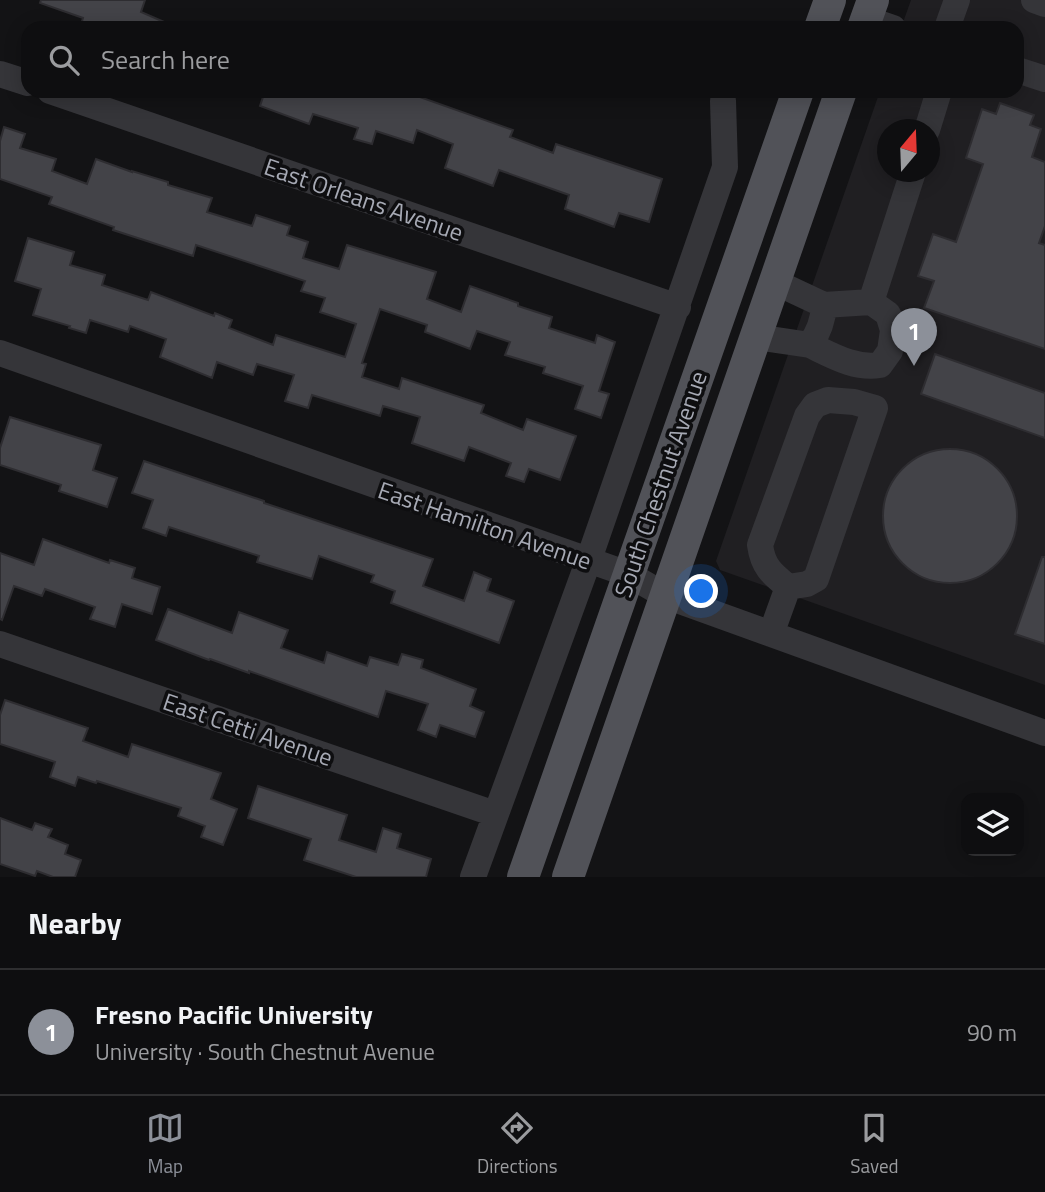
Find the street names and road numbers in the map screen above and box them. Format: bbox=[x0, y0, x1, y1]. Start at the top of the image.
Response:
street label: East Orleans Avenue bbox=[260, 148, 468, 250]
street label: South Chestnut Avenue bbox=[604, 366, 716, 602]
street label: East Hamilton Avenue bbox=[373, 472, 597, 578]
street label: East Cetti Avenue bbox=[158, 683, 338, 775]

